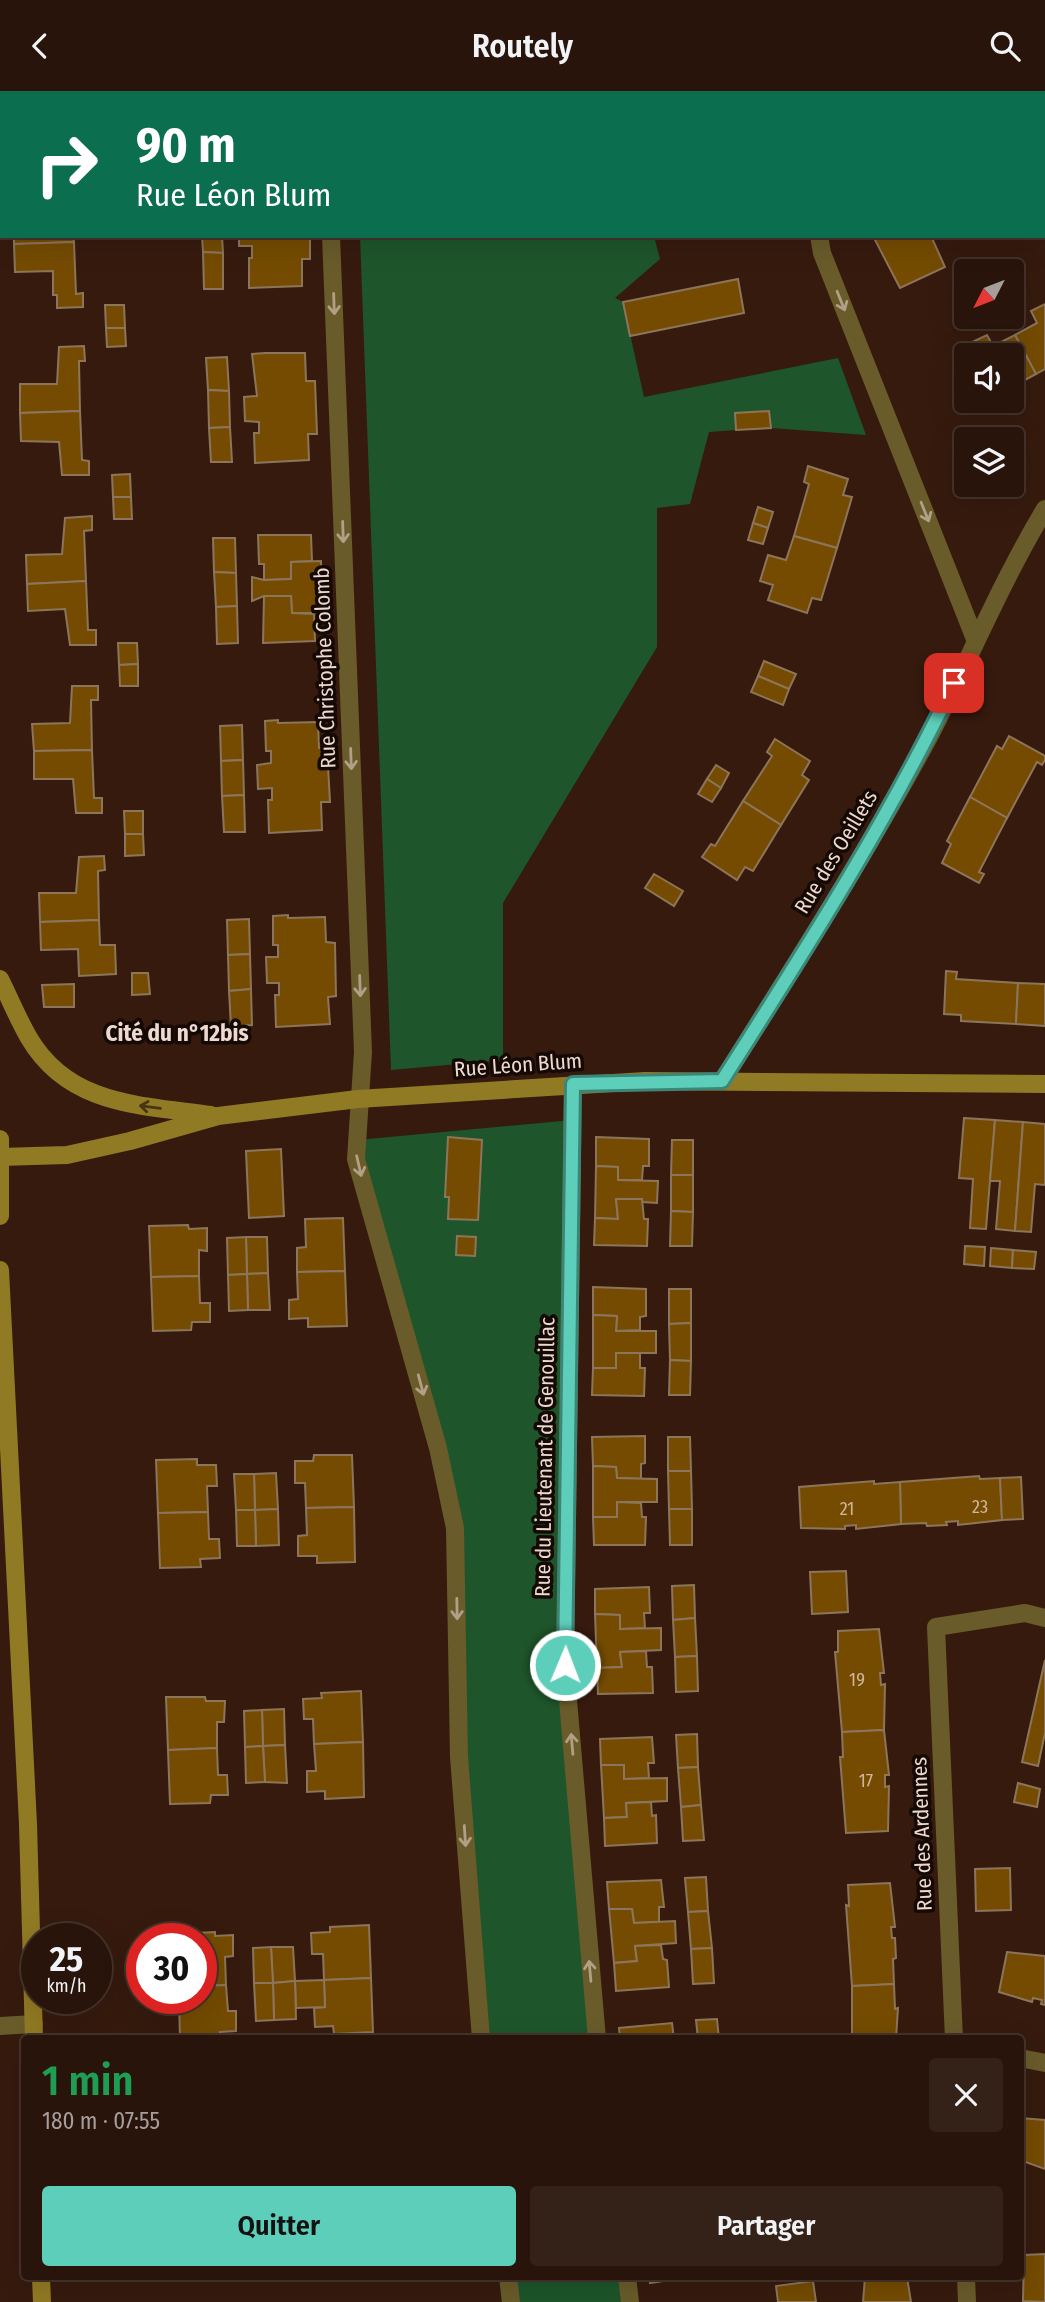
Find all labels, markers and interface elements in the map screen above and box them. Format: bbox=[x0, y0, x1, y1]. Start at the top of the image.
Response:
icon: back bbox=[21, 27, 59, 65]
text: Routely bbox=[472, 27, 573, 65]
icon: search bbox=[986, 27, 1024, 65]
text: 90 m bbox=[136, 116, 236, 175]
icon: right bbox=[21, 119, 112, 210]
text: Rue Léon Blum bbox=[136, 176, 331, 214]
north arrow bbox=[954, 259, 1024, 329]
map controls bbox=[954, 259, 1024, 497]
one-way arrow bbox=[835, 289, 848, 311]
one-way arrow bbox=[327, 293, 340, 316]
button: sound bbox=[954, 343, 1024, 413]
button: layers bbox=[954, 427, 1024, 497]
one-way arrow bbox=[919, 501, 932, 523]
one-way arrow bbox=[336, 520, 349, 543]
street label: Rue Christophe Colomb bbox=[308, 567, 342, 769]
pin bbox=[924, 653, 984, 713]
icon: arrive bbox=[935, 664, 973, 702]
one-way arrow bbox=[345, 747, 358, 770]
street label: Rue des Oeillets bbox=[789, 786, 883, 918]
one-way arrow bbox=[354, 975, 367, 998]
district label: Cité du n°12bis bbox=[105, 1019, 249, 1047]
street label: Rue Léon Blum bbox=[453, 1048, 583, 1082]
one-way arrow bbox=[139, 1100, 162, 1113]
one-way arrow bbox=[353, 1154, 367, 1177]
street label: Rue du Lieutenant de Genouillac bbox=[530, 1317, 560, 1597]
one-way arrow bbox=[415, 1374, 428, 1396]
house number: 23 bbox=[972, 1496, 988, 1518]
house number: 21 bbox=[840, 1498, 854, 1520]
one-way arrow bbox=[450, 1597, 464, 1620]
position arrow bbox=[528, 1628, 602, 1702]
house number: 19 bbox=[849, 1669, 865, 1691]
one-way arrow bbox=[565, 1733, 578, 1756]
street label: Rue des Ardennes bbox=[906, 1756, 938, 1911]
house number: 17 bbox=[859, 1770, 873, 1792]
one-way arrow bbox=[459, 1824, 472, 1847]
speed limit sign: 30 bbox=[126, 1923, 217, 2014]
text: 25 bbox=[50, 1938, 83, 1980]
one-way arrow bbox=[583, 1960, 596, 1983]
text: km/h bbox=[46, 1975, 87, 1997]
text: 1 min bbox=[42, 2056, 133, 2106]
button: close bbox=[929, 2058, 1003, 2132]
text: 180 m · 07:55 bbox=[42, 2107, 160, 2135]
button: Quitter bbox=[42, 2186, 516, 2266]
button: Partager bbox=[530, 2186, 1003, 2266]

